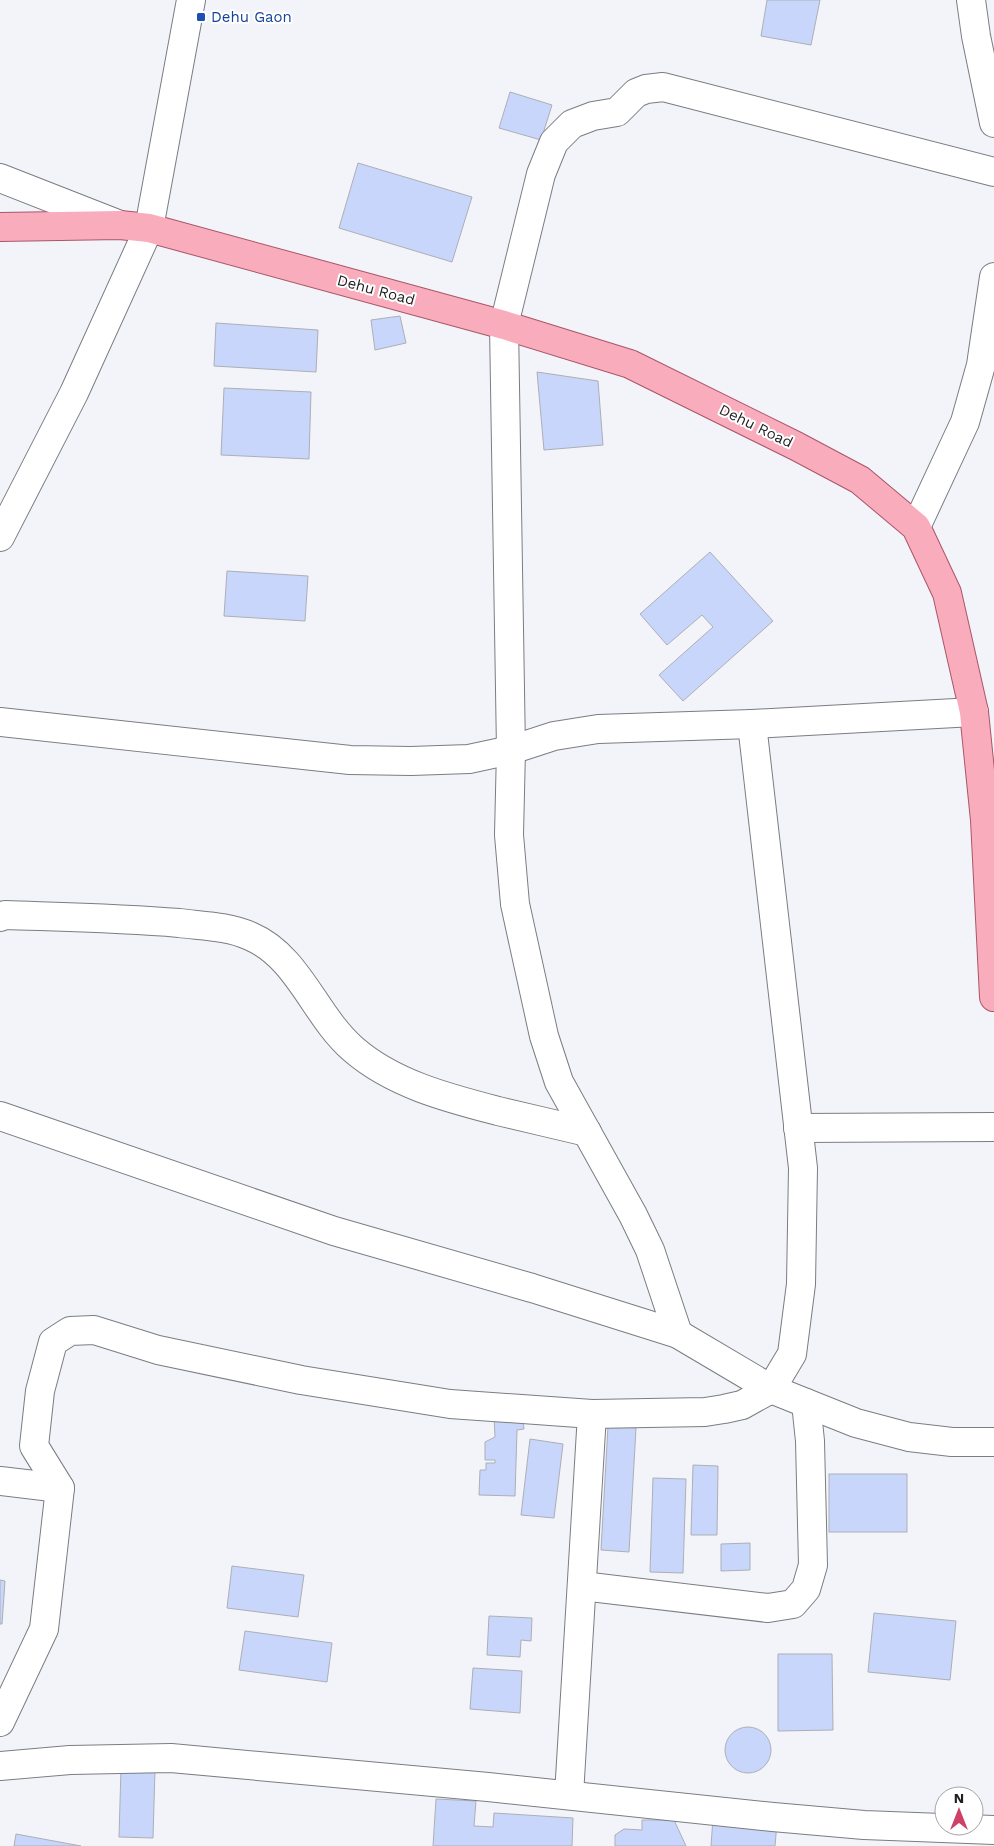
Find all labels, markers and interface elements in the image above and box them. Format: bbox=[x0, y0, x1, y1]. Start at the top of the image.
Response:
place label: Dehu Gaon bbox=[211, 8, 292, 26]
marker: Dehu Gaon bbox=[195, 11, 207, 23]
street label: Dehu Road bbox=[335, 271, 417, 309]
street label: Dehu Road bbox=[716, 400, 796, 452]
north arrow bbox=[934, 1786, 984, 1836]
text: N bbox=[954, 1790, 964, 1806]

